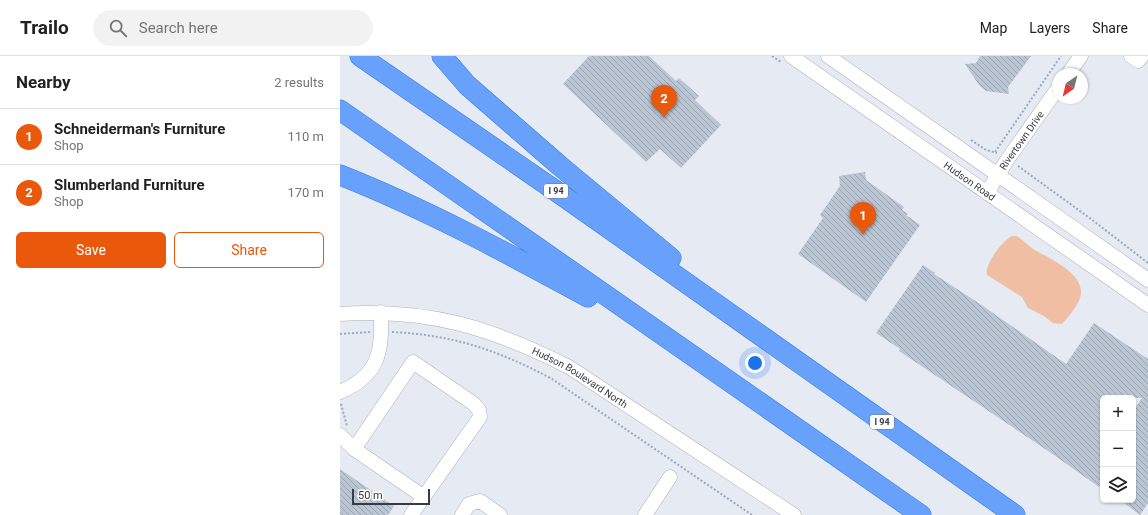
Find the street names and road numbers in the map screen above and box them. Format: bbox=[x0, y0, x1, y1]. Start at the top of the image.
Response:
street label: Rivertown Drive bbox=[997, 109, 1046, 172]
street label: Hudson Road bbox=[942, 159, 997, 203]
road number: I 94 bbox=[544, 184, 568, 198]
street label: Hudson Boulevard North bbox=[530, 345, 630, 410]
road number: I 94 bbox=[870, 415, 894, 429]

